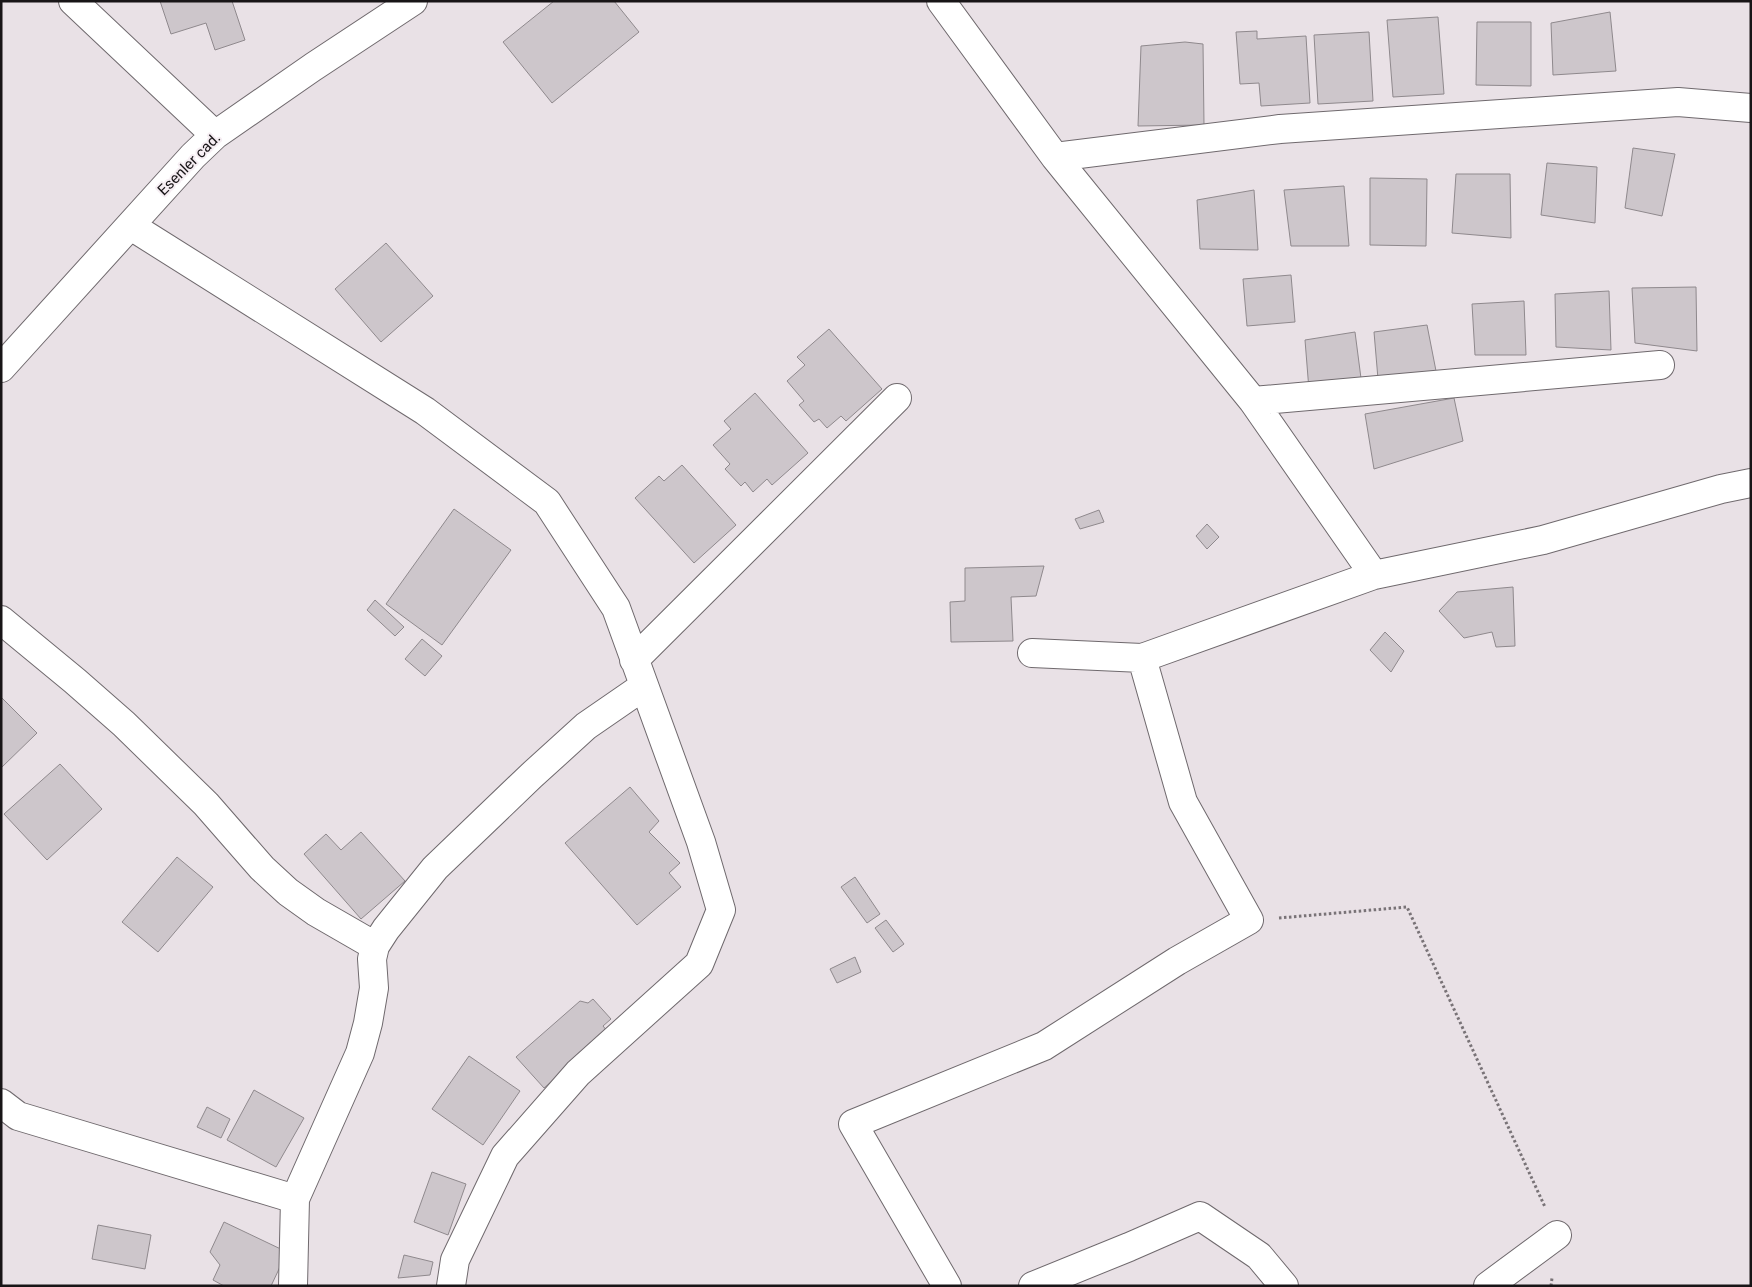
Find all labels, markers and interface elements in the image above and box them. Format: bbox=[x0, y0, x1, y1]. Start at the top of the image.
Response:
street label: Esenler cad. bbox=[154, 129, 224, 199]

